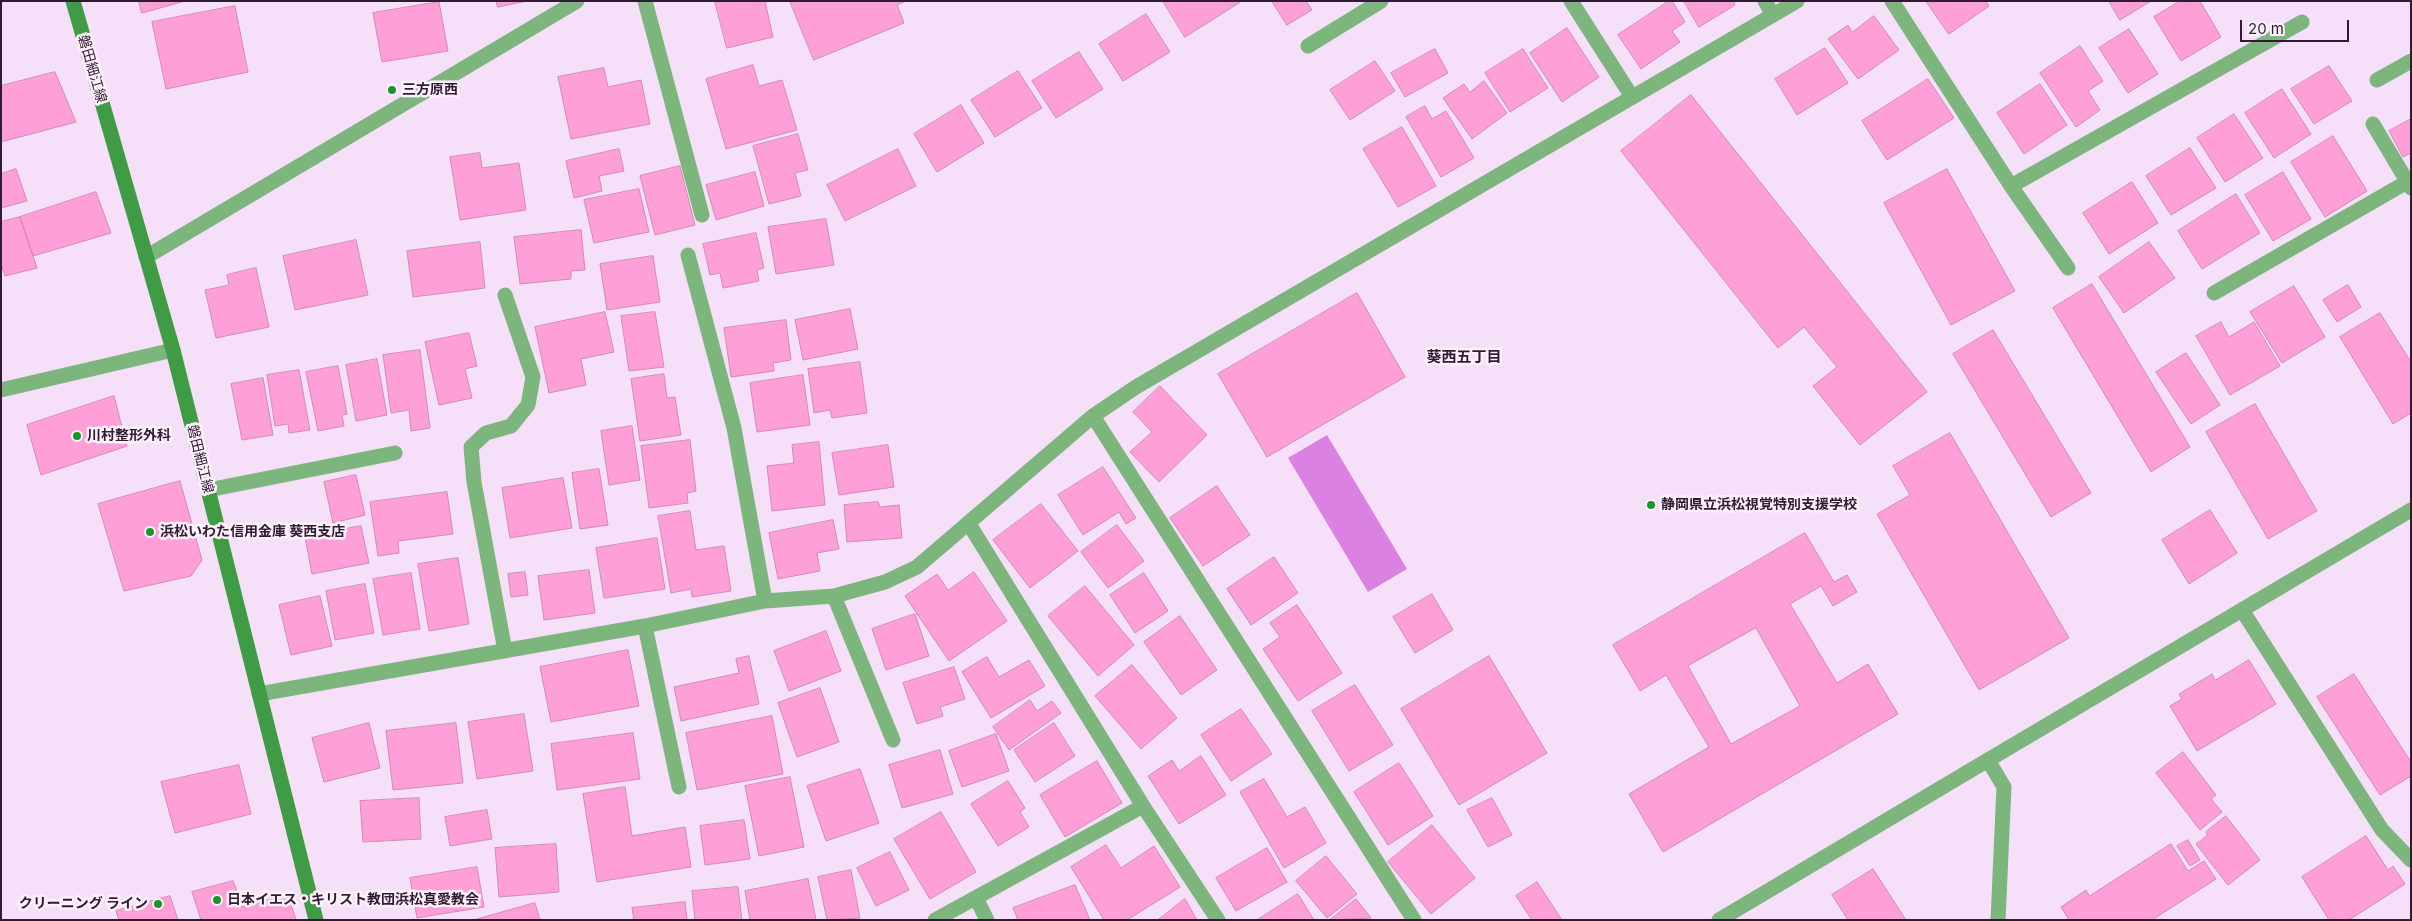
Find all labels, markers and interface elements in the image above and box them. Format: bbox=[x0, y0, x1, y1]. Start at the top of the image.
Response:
scale bar bbox=[2242, 10, 2351, 42]
text: 20 m bbox=[2248, 19, 2284, 38]
street label: 磐田細江線 bbox=[74, 33, 110, 105]
place label: 三方原西 bbox=[402, 82, 458, 98]
marker: 三方原西 bbox=[386, 84, 398, 96]
district label: 葵西五丁目 bbox=[1427, 348, 1501, 366]
street label: 磐田細江線 bbox=[183, 423, 217, 495]
place label: 川村整形外科 bbox=[87, 428, 171, 444]
marker: 川村整形外科 bbox=[71, 430, 83, 442]
place label: 静岡県立浜松視覚特別支援学校 bbox=[1661, 497, 1857, 513]
marker: 静岡県立浜松視覚特別支援学校 bbox=[1645, 499, 1657, 511]
place label: 浜松いわた信用金庫 葵西支店 bbox=[160, 524, 345, 540]
marker: 浜松いわた信用金庫 葵西支店 bbox=[144, 526, 156, 538]
place label: 日本イエス・キリスト教団浜松真愛教会 bbox=[227, 892, 479, 908]
marker: 日本イエス・キリスト教団浜松真愛教会 bbox=[211, 894, 223, 906]
place label: クリーニング ライン bbox=[19, 896, 148, 912]
marker: クリーニング ライン bbox=[152, 898, 164, 910]

